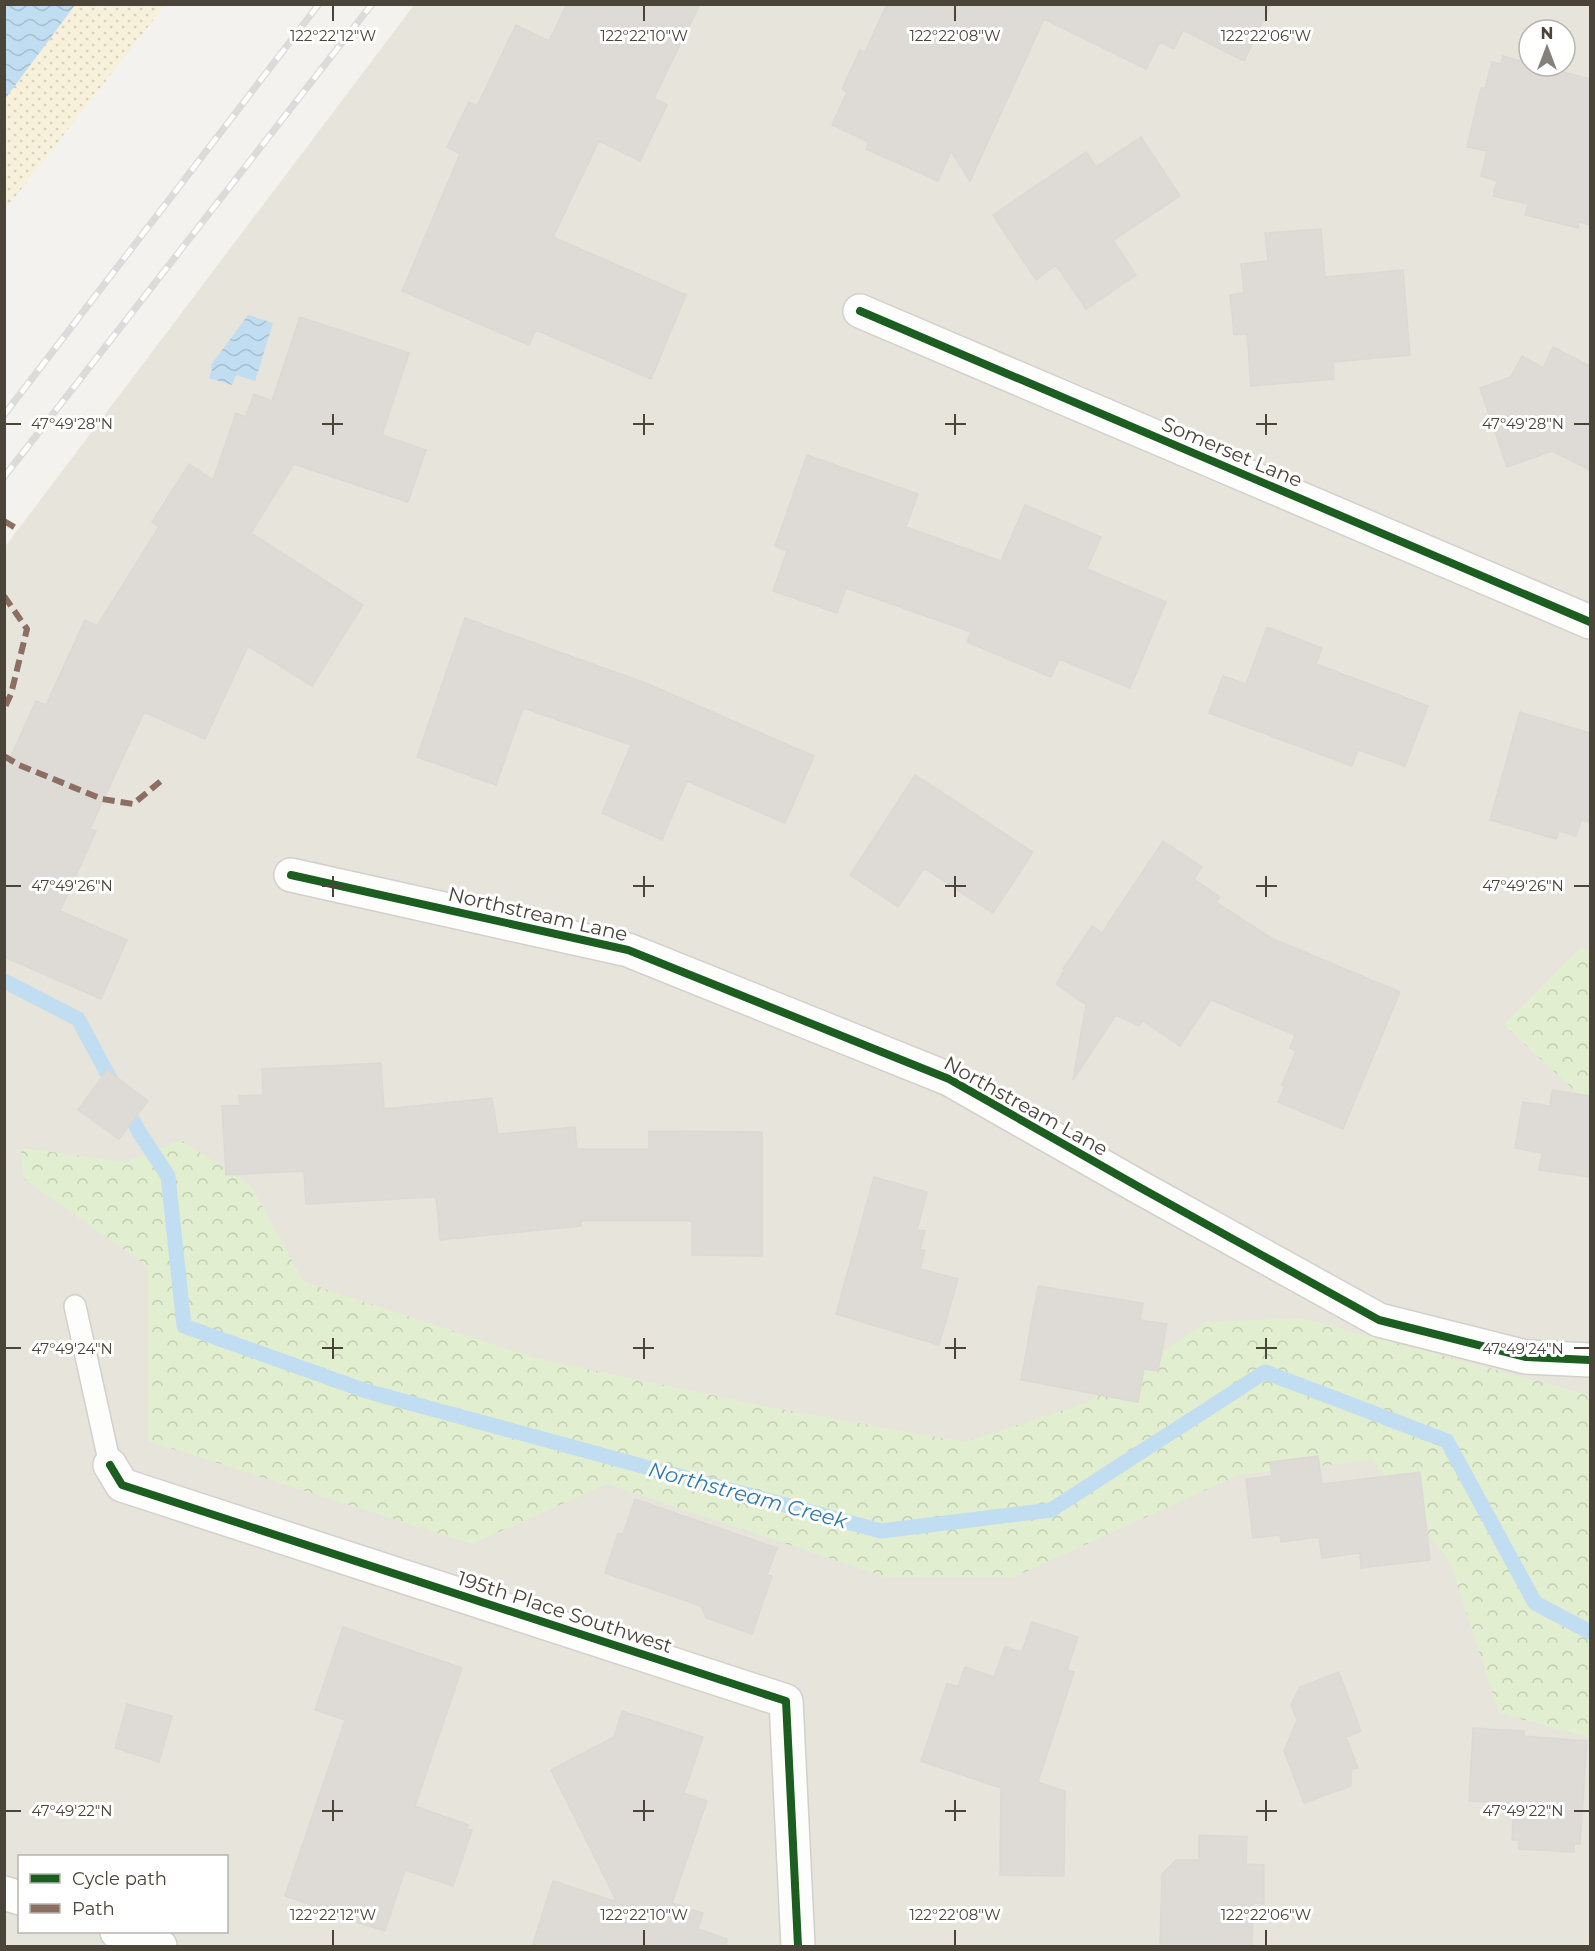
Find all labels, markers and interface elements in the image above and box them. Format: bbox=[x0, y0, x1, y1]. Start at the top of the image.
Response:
north arrow bbox=[1517, 18, 1577, 78]
text: N bbox=[1541, 24, 1553, 43]
text: 122°22'12"W bbox=[290, 26, 376, 45]
text: 122°22'10"W bbox=[600, 26, 688, 45]
text: 122°22'08"W bbox=[909, 26, 1001, 45]
text: 122°22'06"W bbox=[1221, 26, 1312, 45]
street label: Somerset Lane bbox=[1158, 412, 1306, 492]
text: 47°49'28"N bbox=[31, 414, 113, 433]
text: 47°49'28"N bbox=[1482, 414, 1564, 433]
text: 47°49'26"N bbox=[31, 876, 113, 895]
text: 47°49'26"N bbox=[1482, 876, 1564, 895]
street label: Northstream Lane bbox=[446, 882, 630, 946]
street label: Northstream Lane bbox=[940, 1051, 1112, 1161]
text: 47°49'24"N bbox=[31, 1339, 113, 1358]
text: 47°49'24"N bbox=[1482, 1339, 1564, 1358]
water label: Northstream Creek bbox=[646, 1456, 851, 1534]
street label: 195th Place Southwest bbox=[455, 1566, 675, 1658]
text: 47°49'22"N bbox=[31, 1801, 113, 1820]
text: 47°49'22"N bbox=[1482, 1801, 1564, 1820]
legend bbox=[18, 1855, 228, 1933]
text: Cycle path bbox=[72, 1868, 167, 1890]
text: Path bbox=[72, 1898, 115, 1920]
text: 122°22'12"W bbox=[290, 1905, 376, 1924]
text: 122°22'10"W bbox=[600, 1905, 688, 1924]
text: 122°22'08"W bbox=[909, 1905, 1001, 1924]
text: 122°22'06"W bbox=[1221, 1905, 1312, 1924]

